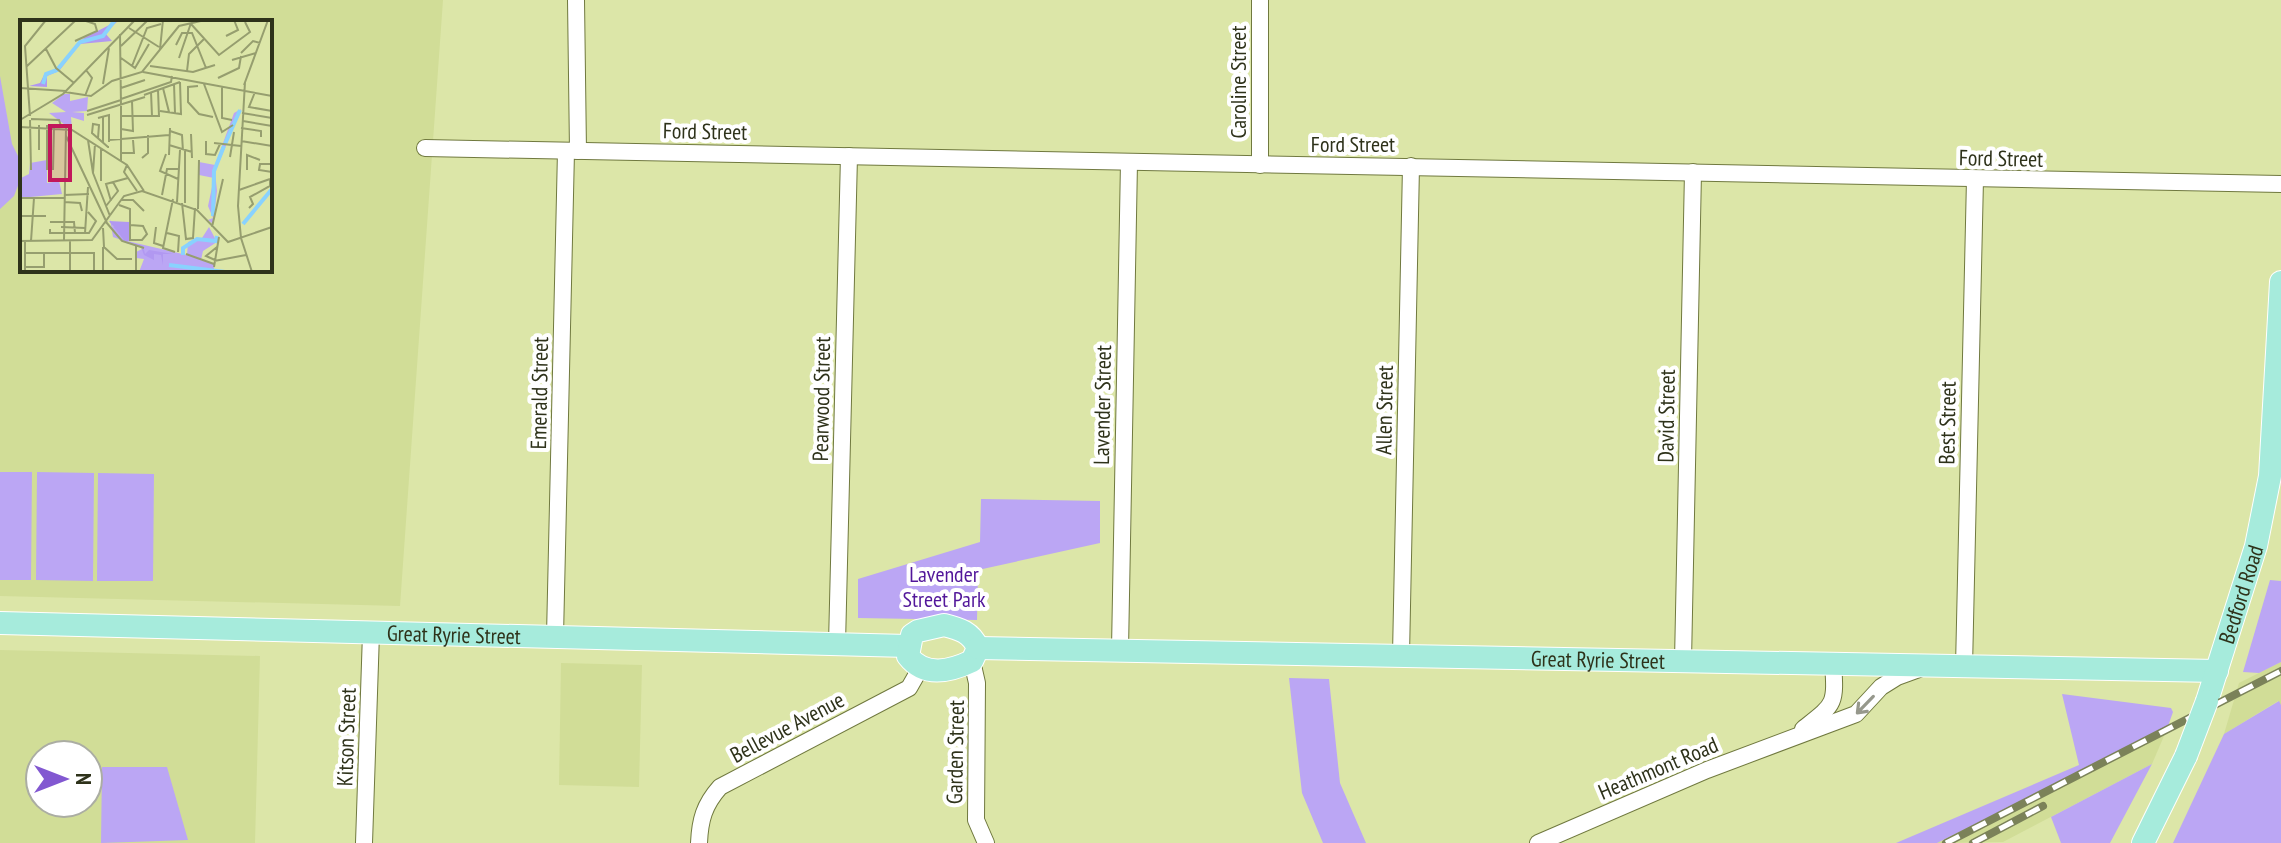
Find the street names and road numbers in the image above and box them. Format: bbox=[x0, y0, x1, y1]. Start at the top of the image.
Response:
street label: Caroline Street bbox=[1224, 26, 1252, 138]
street label: Ford Street bbox=[663, 116, 747, 146]
street label: Ford Street bbox=[1311, 130, 1395, 158]
street label: Ford Street bbox=[1959, 143, 2043, 173]
street label: Emerald Street bbox=[524, 336, 554, 450]
street label: Pearwood Street bbox=[806, 336, 836, 462]
street label: Lavender Street bbox=[1087, 345, 1117, 465]
street label: Allen Street bbox=[1369, 365, 1399, 455]
street label: David Street bbox=[1651, 369, 1681, 463]
street label: Best Street bbox=[1932, 381, 1962, 465]
street label: Bedford Road bbox=[2212, 541, 2269, 647]
street label: Great Ryrie Street bbox=[387, 619, 521, 650]
street label: Great Ryrie Street bbox=[1531, 644, 1665, 675]
street label: Bellevue Avenue bbox=[725, 685, 849, 769]
street label: Kitson Street bbox=[330, 687, 362, 787]
street label: Garden Street bbox=[940, 700, 970, 804]
street label: Heathmont Road bbox=[1594, 730, 1722, 806]

